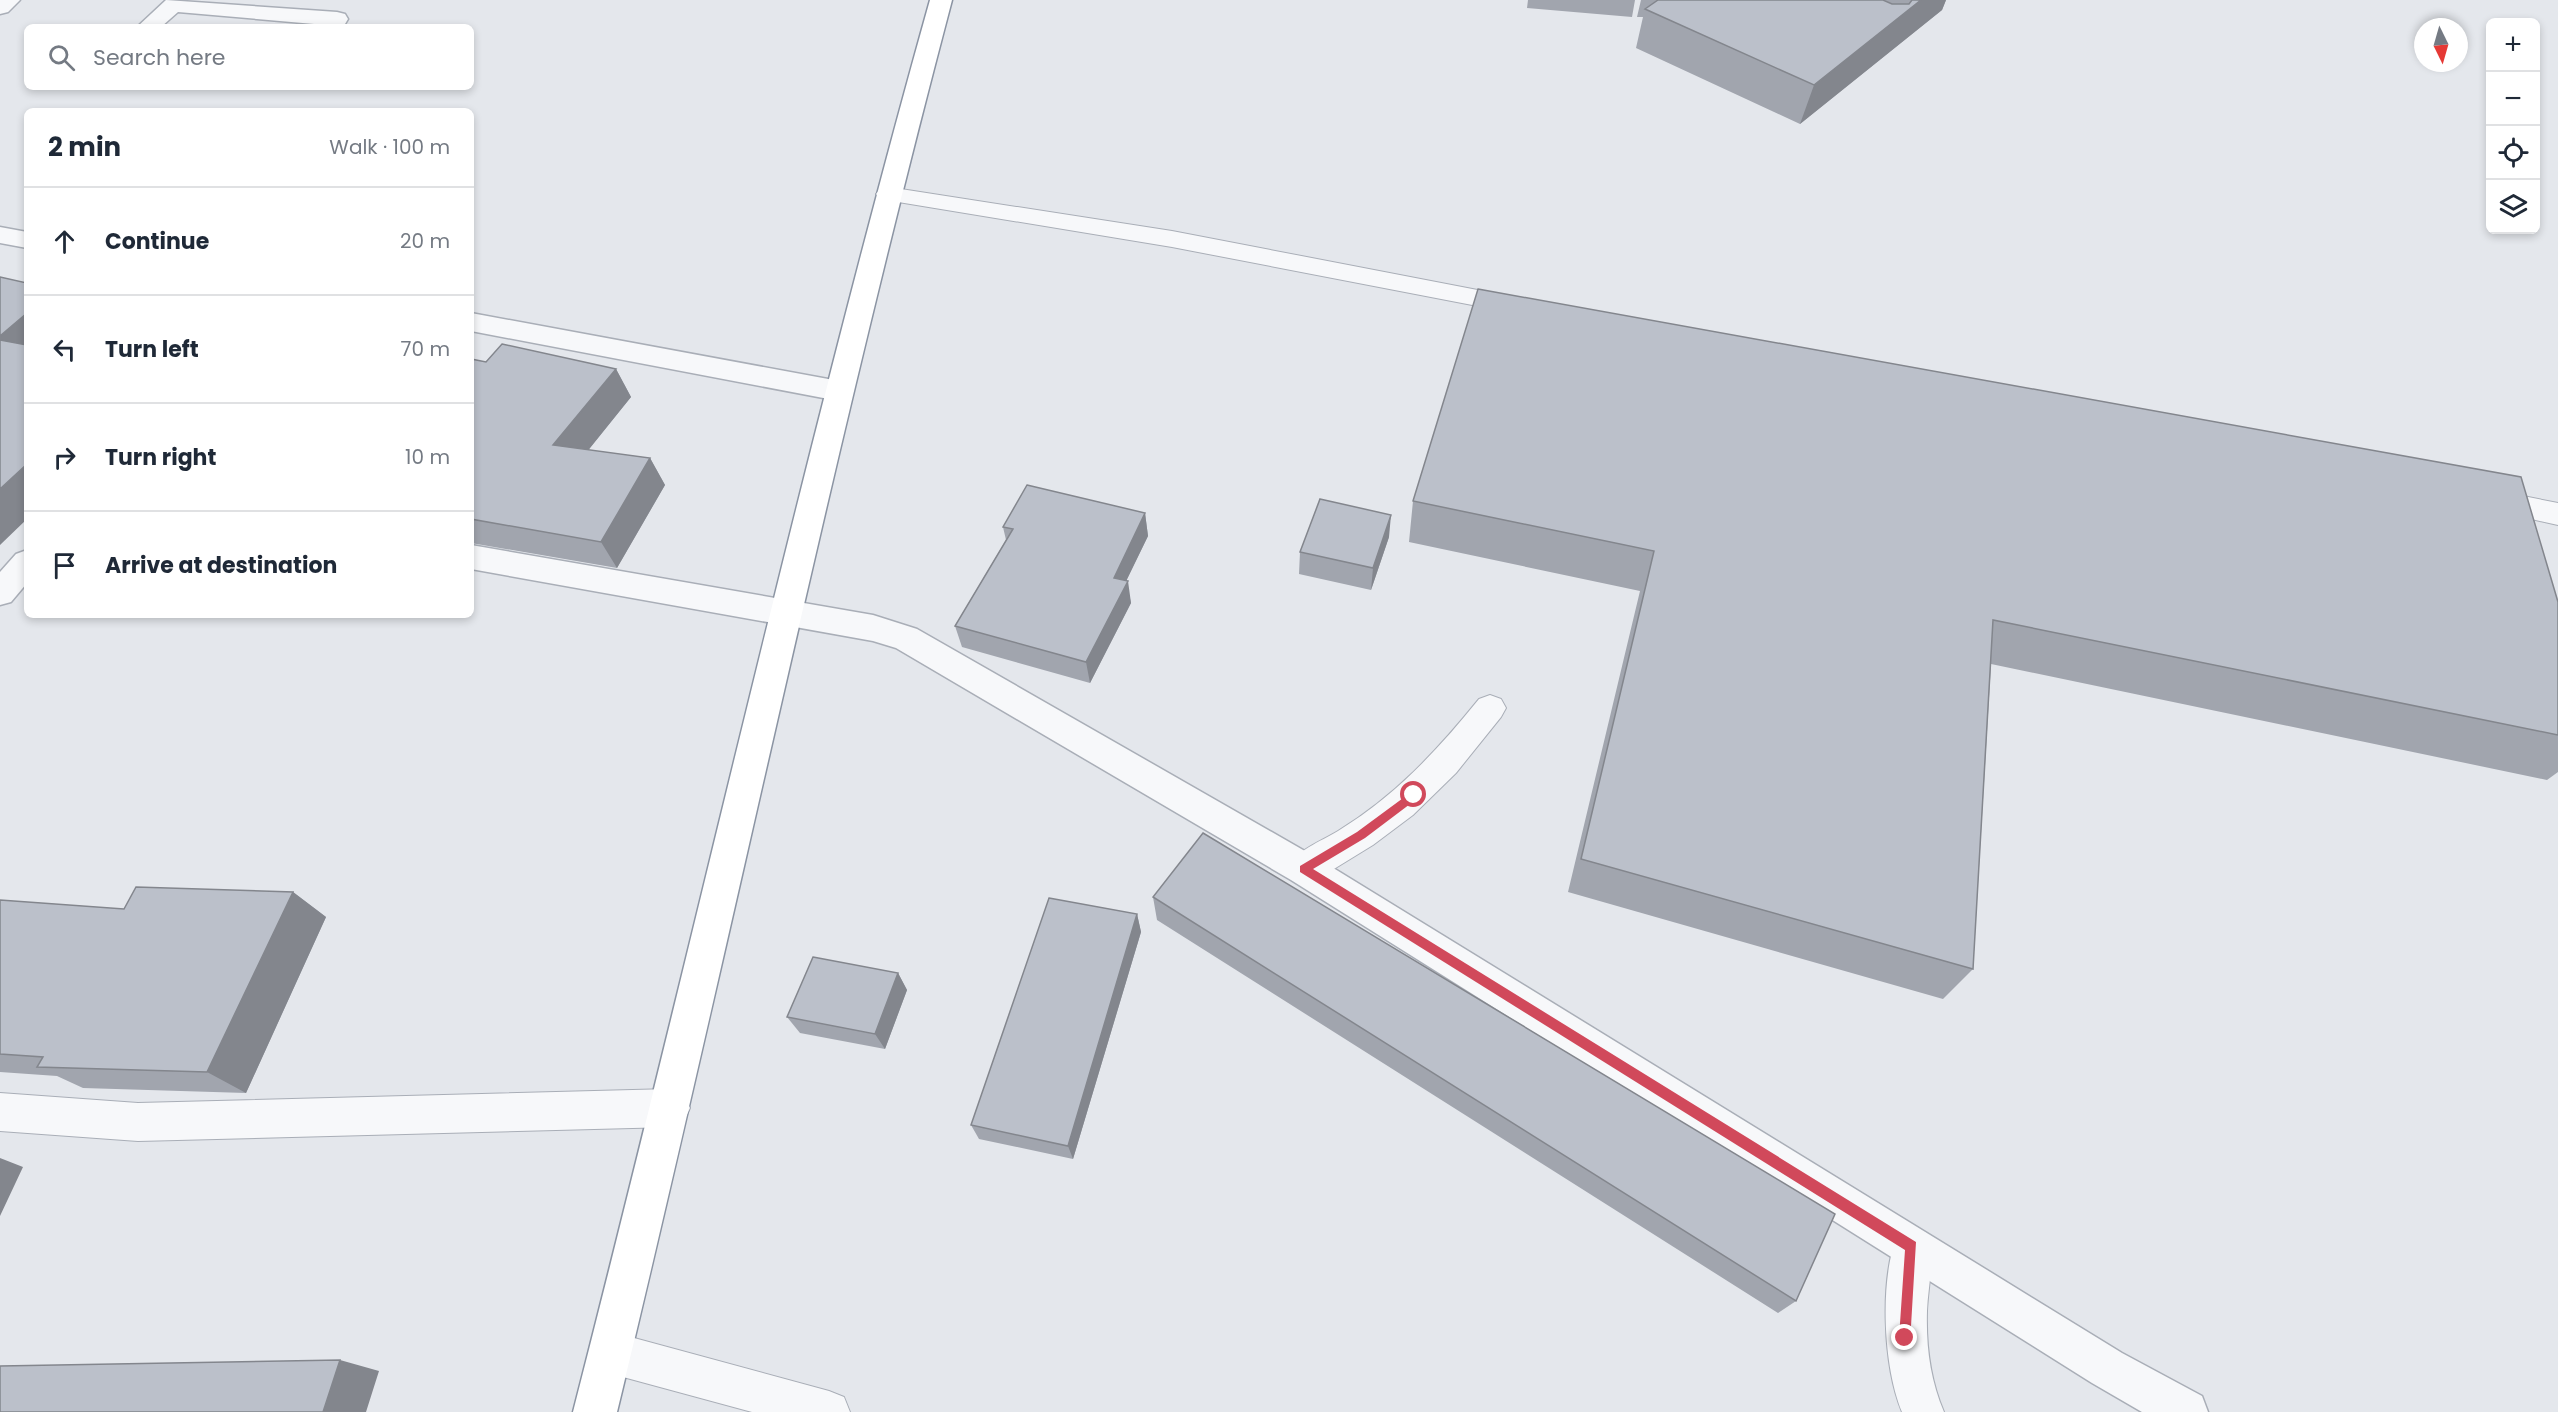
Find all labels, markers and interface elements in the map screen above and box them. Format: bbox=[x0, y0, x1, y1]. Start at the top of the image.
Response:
north arrow bbox=[2414, 18, 2468, 72]
map controls bbox=[2486, 18, 2540, 234]
button: + bbox=[2486, 18, 2540, 72]
search box bbox=[24, 24, 474, 90]
icon: search bbox=[45, 41, 78, 74]
text: Search here bbox=[93, 42, 226, 73]
button: − bbox=[2486, 72, 2540, 126]
button: locate bbox=[2486, 126, 2540, 180]
text: 2 min bbox=[48, 129, 121, 165]
text: Walk · 100 m bbox=[329, 133, 450, 161]
button: layers bbox=[2486, 180, 2540, 234]
icon: ahead bbox=[48, 225, 81, 258]
text: Continue bbox=[105, 226, 209, 257]
text: 20 m bbox=[400, 227, 450, 255]
icon: left bbox=[48, 333, 81, 366]
text: Turn left bbox=[105, 334, 199, 365]
text: 70 m bbox=[401, 335, 450, 363]
icon: right bbox=[48, 441, 81, 474]
text: Turn right bbox=[105, 442, 216, 473]
text: 10 m bbox=[405, 443, 450, 471]
icon: arrive bbox=[48, 549, 81, 582]
text: Arrive at destination bbox=[105, 550, 337, 581]
route start bbox=[1400, 781, 1426, 807]
route end bbox=[1891, 1324, 1917, 1350]

